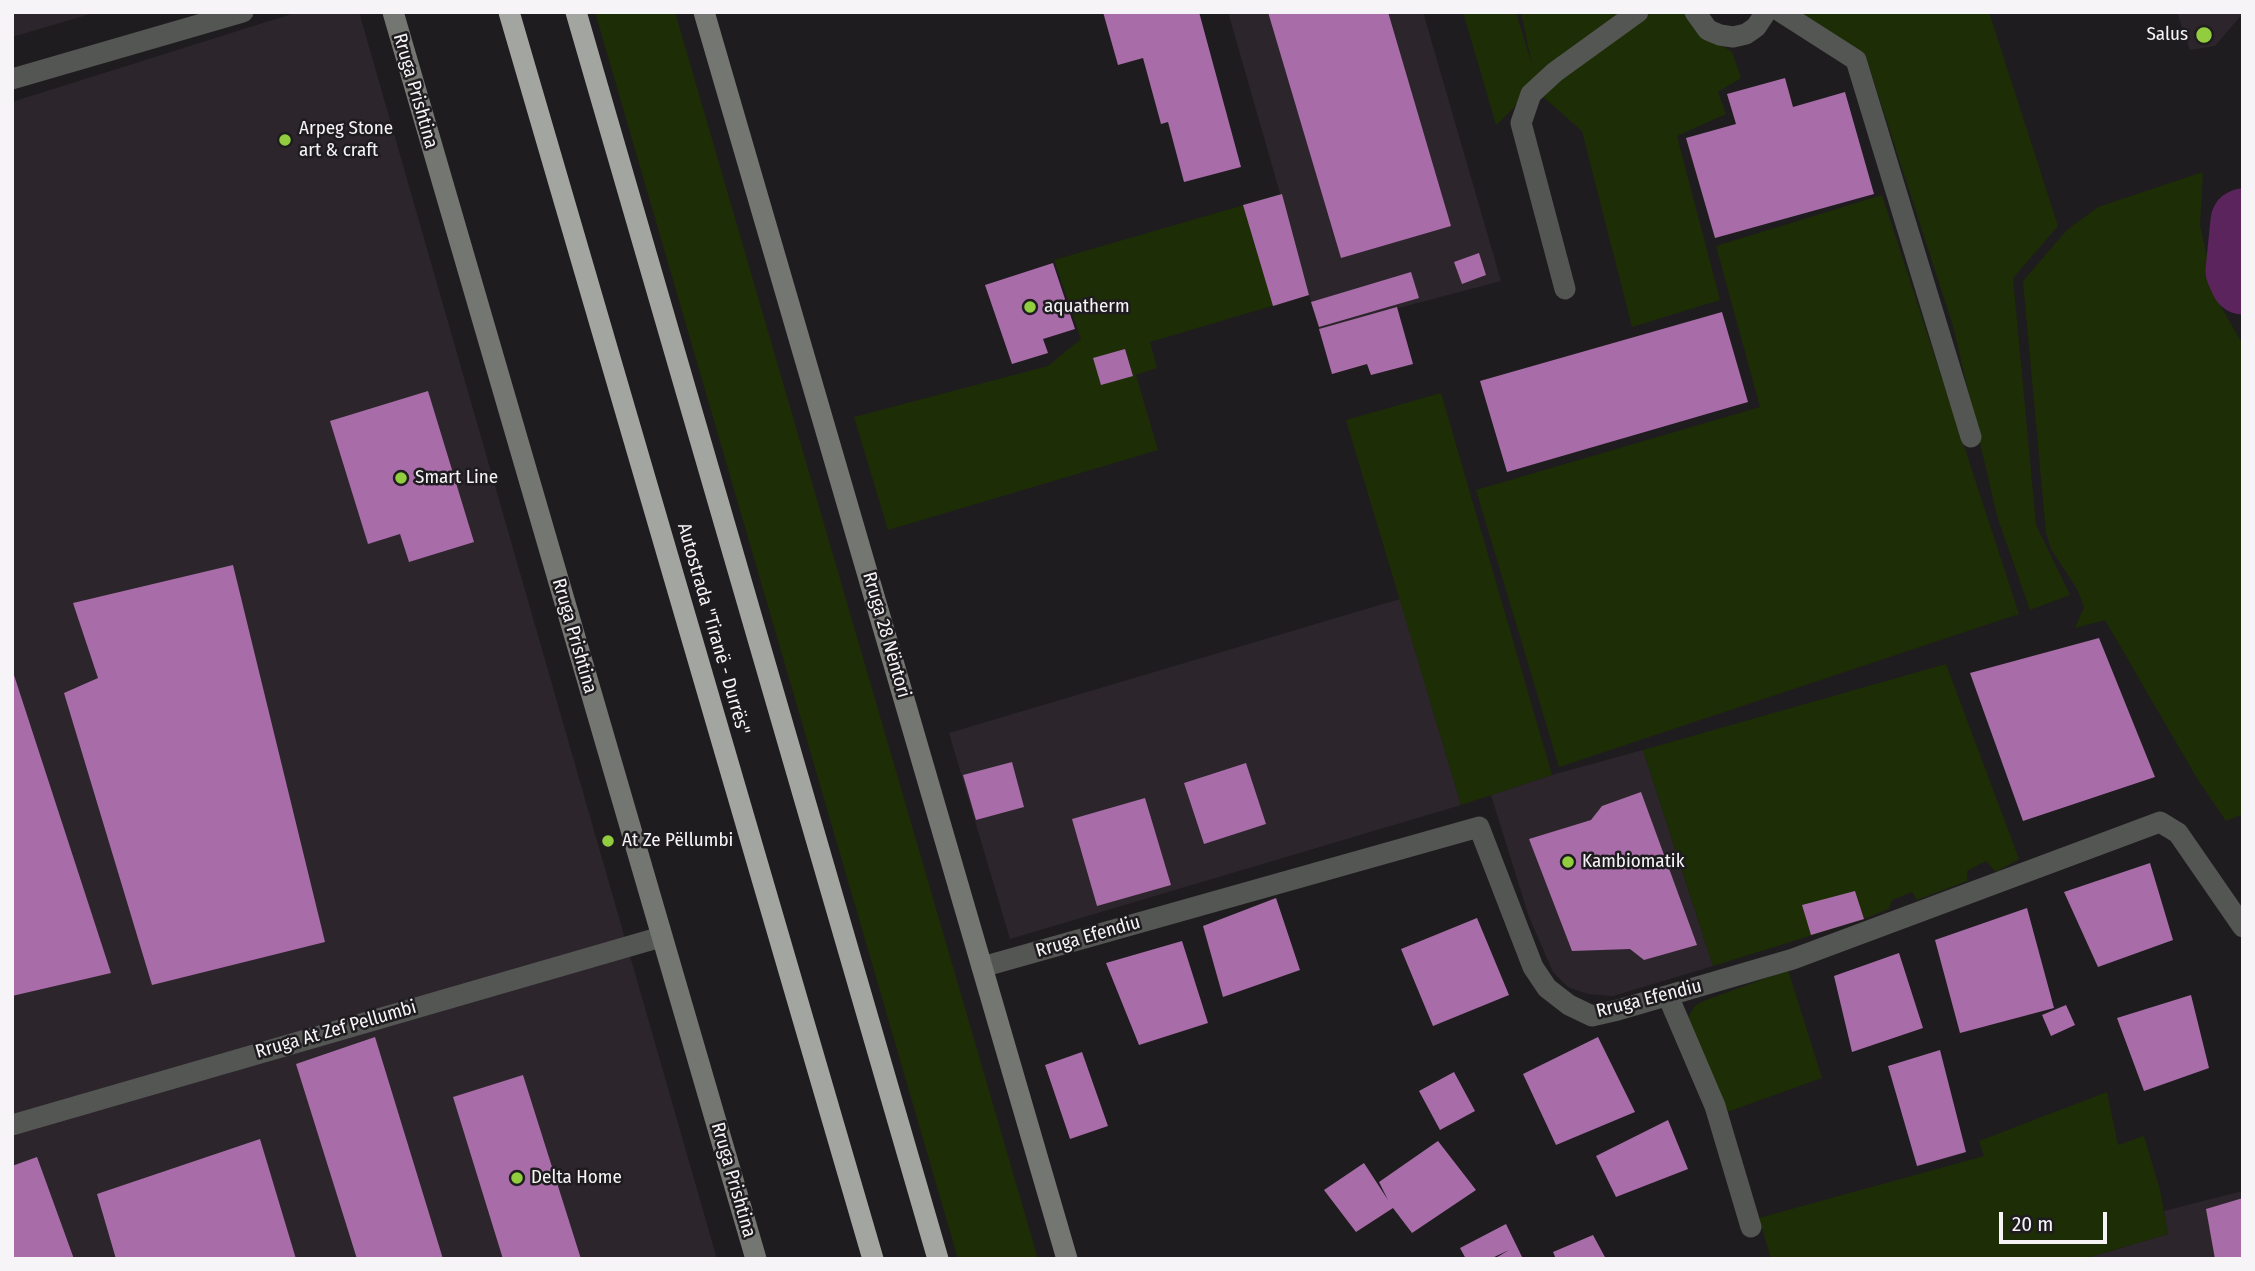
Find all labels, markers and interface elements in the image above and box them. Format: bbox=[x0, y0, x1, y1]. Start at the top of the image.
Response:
place label: Salus bbox=[2146, 24, 2188, 46]
marker: Salus bbox=[2194, 25, 2214, 45]
street label: Rruga Prishtina bbox=[388, 31, 442, 151]
place label: Arpeg Stone art & craft bbox=[299, 118, 393, 162]
marker: Arpeg Stone art & craft bbox=[277, 132, 293, 148]
place label: aquatherm bbox=[1044, 296, 1130, 318]
marker: aquatherm bbox=[1022, 299, 1038, 315]
place label: Smart Line bbox=[415, 467, 498, 489]
marker: Smart Line bbox=[393, 470, 409, 486]
street label: Autostrada "Tiranë - Durrës" bbox=[672, 520, 754, 738]
street label: Rruga 28 Nëntori bbox=[857, 569, 915, 701]
street label: Rruga Prishtina bbox=[547, 576, 601, 696]
place label: At Ze Pëllumbi bbox=[622, 830, 733, 852]
marker: At Ze Pëllumbi bbox=[600, 833, 616, 849]
place label: Kambiomatik bbox=[1582, 851, 1685, 873]
marker: Kambiomatik bbox=[1560, 854, 1576, 870]
street label: Rruga Efendiu bbox=[1033, 911, 1143, 963]
street label: Rruga Efendiu bbox=[1594, 975, 1704, 1023]
street label: Rruga At Zef Pellumbi bbox=[253, 996, 419, 1064]
street label: Rruga Prishtina bbox=[706, 1120, 760, 1240]
place label: Delta Home bbox=[531, 1167, 622, 1189]
marker: Delta Home bbox=[509, 1170, 525, 1186]
scale bar bbox=[2003, 1198, 2112, 1242]
text: 20 m bbox=[2012, 1211, 2053, 1237]

